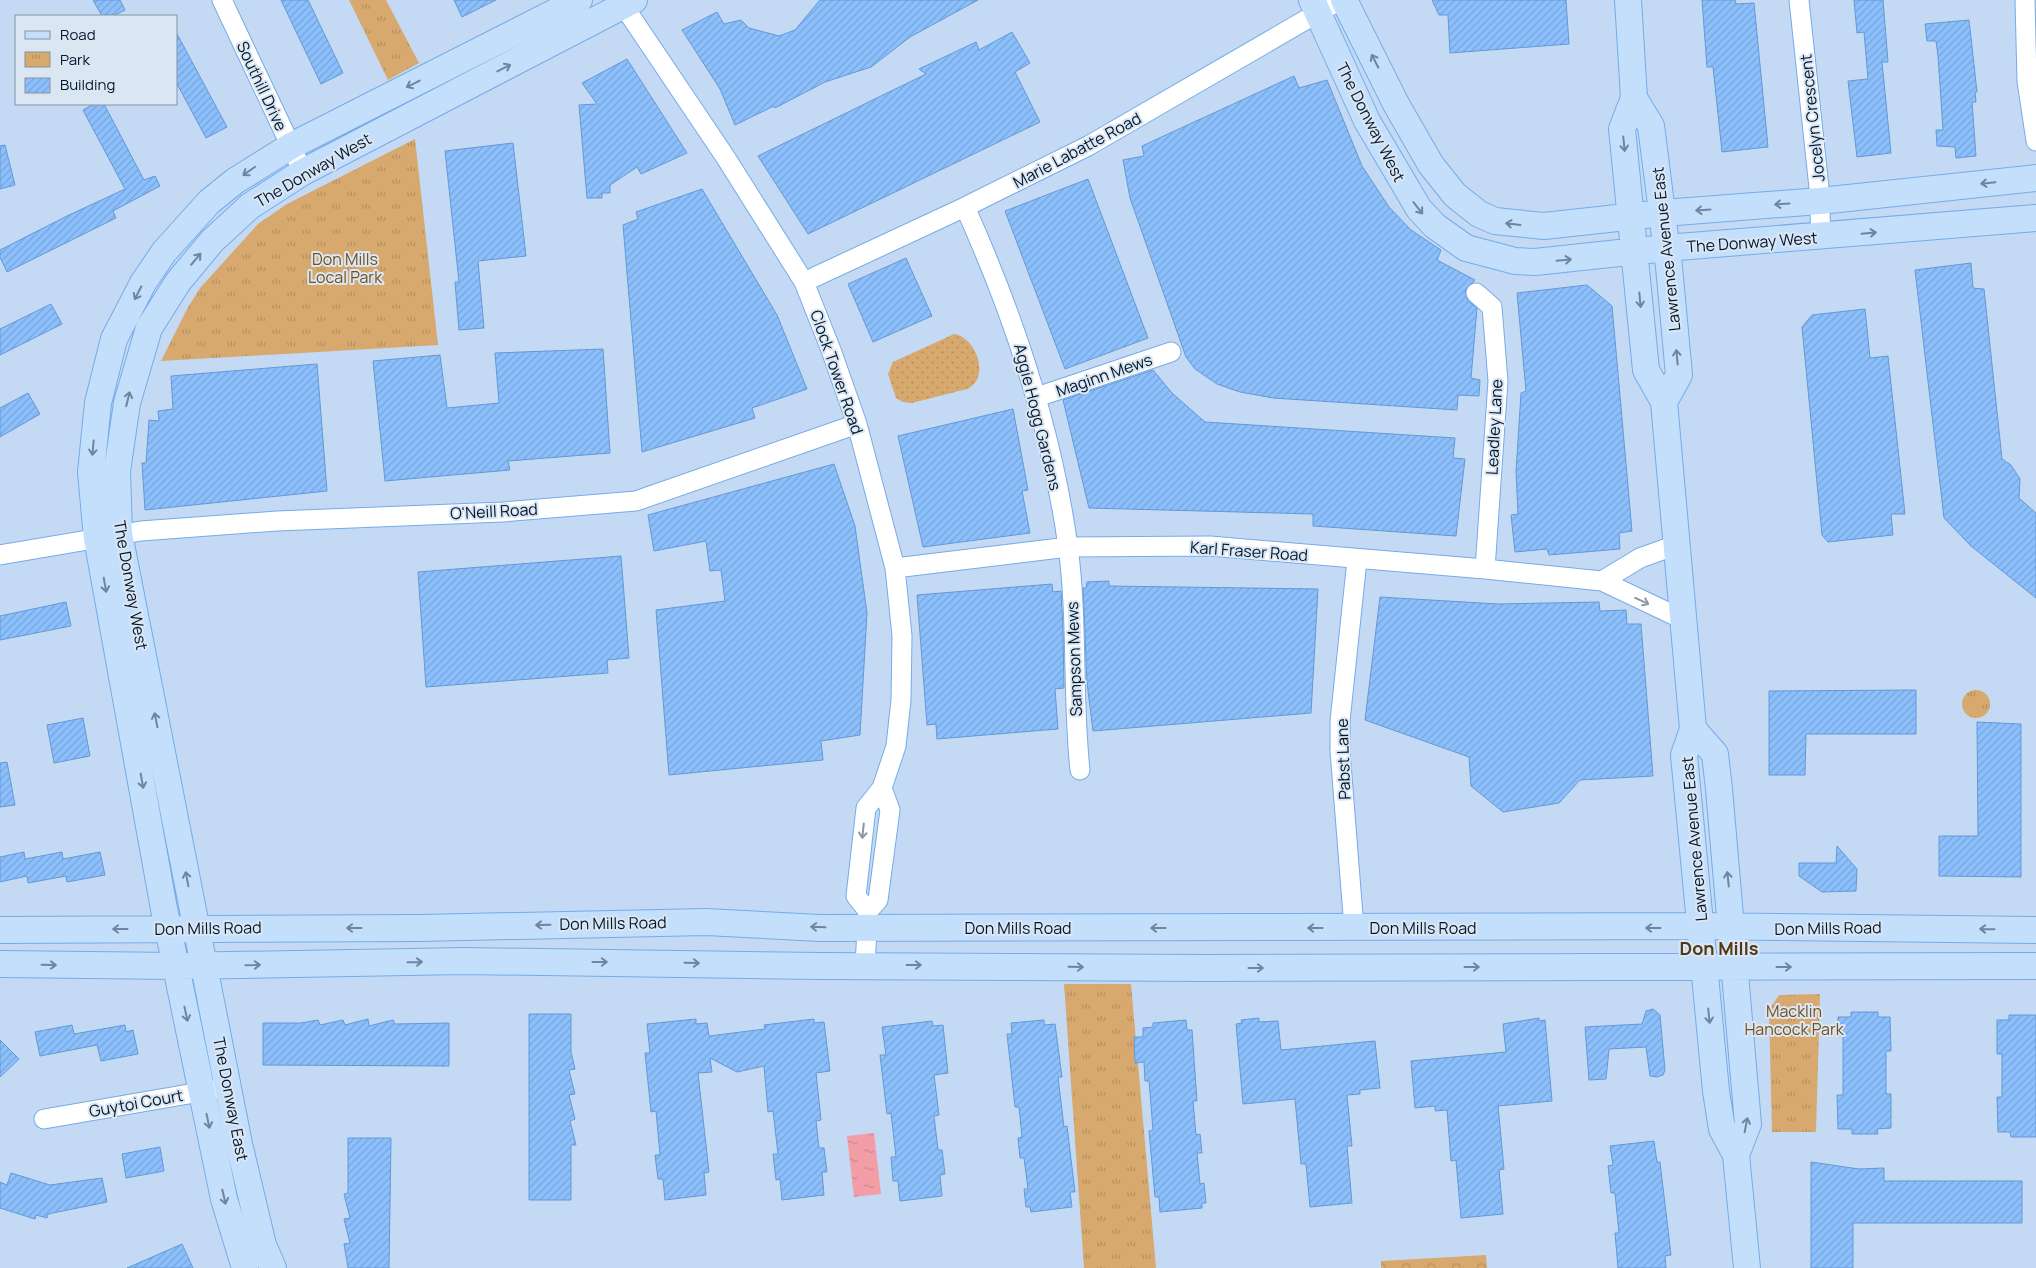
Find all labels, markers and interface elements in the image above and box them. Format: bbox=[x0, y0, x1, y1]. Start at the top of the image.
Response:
legend bbox=[15, 15, 178, 105]
text: Road bbox=[60, 24, 96, 45]
street label: Southill Drive bbox=[232, 38, 292, 134]
text: Park bbox=[60, 49, 90, 70]
street label: Jocelyn Crescent bbox=[1794, 53, 1830, 183]
one-way arrow bbox=[1370, 54, 1379, 69]
street label: The Donway West bbox=[1331, 58, 1411, 186]
one-way arrow bbox=[496, 63, 511, 73]
text: Building bbox=[60, 74, 115, 95]
one-way arrow bbox=[405, 79, 420, 89]
street label: Marie Labatte Road bbox=[1009, 107, 1145, 193]
street label: The Donway West bbox=[251, 128, 375, 212]
one-way arrow bbox=[1619, 136, 1629, 152]
one-way arrow bbox=[242, 166, 256, 176]
street label: Lawrence Avenue East bbox=[1646, 166, 1686, 332]
one-way arrow bbox=[1980, 178, 1996, 188]
one-way arrow bbox=[1774, 199, 1790, 208]
one-way arrow bbox=[1413, 201, 1424, 214]
one-way arrow bbox=[1696, 205, 1712, 214]
one-way arrow bbox=[1505, 219, 1521, 229]
street label: The Donway West bbox=[1686, 226, 1818, 258]
one-way arrow bbox=[1861, 228, 1877, 237]
park label: Don Mills Local Park bbox=[308, 248, 383, 288]
one-way arrow bbox=[191, 253, 202, 266]
one-way arrow bbox=[1556, 255, 1572, 264]
one-way arrow bbox=[133, 285, 142, 300]
one-way arrow bbox=[1635, 292, 1645, 308]
street label: Clock Tower Road bbox=[805, 307, 869, 437]
street label: Aggie Hogg Gardens bbox=[1009, 341, 1067, 493]
street label: Maginn Mews bbox=[1053, 348, 1155, 402]
one-way arrow bbox=[1672, 349, 1682, 365]
street label: Leadley Lane bbox=[1480, 378, 1508, 476]
one-way arrow bbox=[124, 392, 134, 408]
one-way arrow bbox=[88, 439, 98, 455]
street label: O'Neill Road bbox=[450, 498, 538, 524]
street label: The Donway West bbox=[109, 518, 153, 652]
street label: Karl Fraser Road bbox=[1189, 536, 1309, 566]
one-way arrow bbox=[101, 577, 111, 593]
one-way arrow bbox=[1634, 596, 1649, 606]
street label: Sampson Mews bbox=[1061, 601, 1087, 717]
one-way arrow bbox=[150, 712, 160, 728]
street label: Pabst Lane bbox=[1331, 718, 1355, 800]
street label: Lawrence Avenue East bbox=[1676, 756, 1712, 922]
one-way arrow bbox=[137, 773, 147, 789]
one-way arrow bbox=[858, 822, 868, 838]
one-way arrow bbox=[1723, 871, 1733, 887]
one-way arrow bbox=[182, 872, 191, 888]
street label: Don Mills Road bbox=[559, 911, 667, 935]
street label: Don Mills Road bbox=[154, 916, 262, 940]
street label: Don Mills Road bbox=[1774, 916, 1882, 940]
street label: Don Mills Road bbox=[964, 917, 1072, 939]
street label: Don Mills Road bbox=[1369, 917, 1477, 939]
one-way arrow bbox=[535, 920, 551, 930]
one-way arrow bbox=[346, 923, 362, 933]
one-way arrow bbox=[810, 923, 826, 932]
one-way arrow bbox=[1151, 923, 1167, 933]
one-way arrow bbox=[1307, 923, 1324, 933]
one-way arrow bbox=[1645, 923, 1661, 933]
one-way arrow bbox=[112, 924, 128, 934]
one-way arrow bbox=[1980, 924, 1996, 934]
district label: Don Mills bbox=[1680, 936, 1759, 960]
one-way arrow bbox=[407, 957, 423, 967]
one-way arrow bbox=[592, 957, 608, 967]
one-way arrow bbox=[684, 958, 700, 968]
one-way arrow bbox=[40, 960, 56, 970]
one-way arrow bbox=[244, 960, 261, 970]
one-way arrow bbox=[906, 960, 922, 970]
one-way arrow bbox=[1068, 962, 1084, 972]
one-way arrow bbox=[1464, 962, 1480, 972]
one-way arrow bbox=[1776, 962, 1792, 972]
one-way arrow bbox=[1247, 963, 1263, 972]
park label: Macklin Hancock Park bbox=[1744, 1000, 1845, 1040]
one-way arrow bbox=[182, 1005, 192, 1021]
one-way arrow bbox=[1704, 1008, 1713, 1024]
street label: The Donway East bbox=[208, 1035, 254, 1163]
street label: Guytoi Court bbox=[87, 1084, 185, 1122]
one-way arrow bbox=[204, 1112, 213, 1128]
one-way arrow bbox=[1742, 1118, 1751, 1134]
one-way arrow bbox=[220, 1189, 229, 1205]

